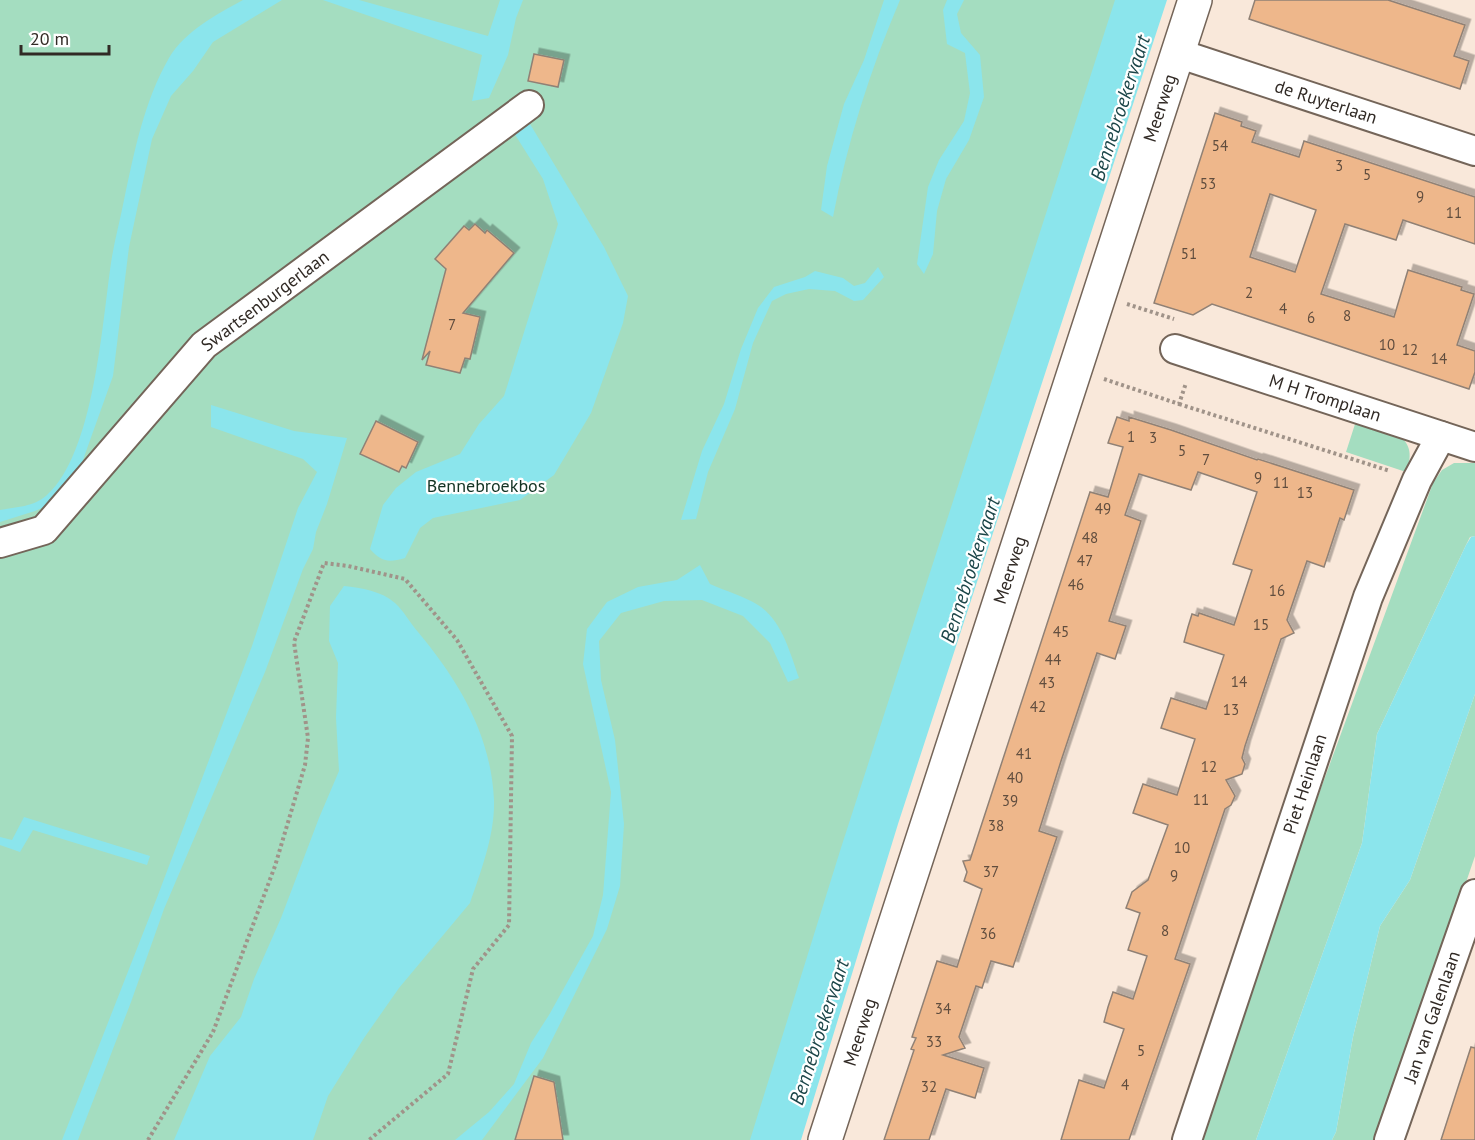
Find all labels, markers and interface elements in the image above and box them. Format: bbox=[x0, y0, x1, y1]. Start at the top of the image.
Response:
scale bar bbox=[21, 18, 110, 56]
text: 20 m bbox=[30, 27, 69, 50]
water label: Bennebroekervaart bbox=[1084, 30, 1156, 184]
street label: Meerweg bbox=[1138, 71, 1181, 145]
street label: de Ruyterlaan bbox=[1272, 74, 1380, 129]
house number: 54 bbox=[1212, 136, 1228, 155]
house number: 3 bbox=[1335, 156, 1343, 175]
house number: 5 bbox=[1363, 165, 1371, 184]
house number: 53 bbox=[1200, 174, 1216, 193]
house number: 9 bbox=[1416, 187, 1424, 206]
house number: 11 bbox=[1446, 203, 1462, 222]
house number: 51 bbox=[1181, 244, 1197, 263]
street label: Swartsenburgerlaan bbox=[196, 245, 333, 356]
house number: 2 bbox=[1245, 283, 1253, 302]
house number: 4 bbox=[1279, 299, 1287, 318]
house number: 8 bbox=[1343, 306, 1351, 325]
house number: 6 bbox=[1307, 308, 1315, 327]
house number: 7 bbox=[448, 315, 456, 334]
house number: 10 bbox=[1379, 335, 1395, 354]
house number: 12 bbox=[1402, 340, 1418, 359]
house number: 14 bbox=[1431, 349, 1447, 368]
street label: M H Tromplaan bbox=[1266, 369, 1384, 426]
house number: 1 bbox=[1127, 427, 1135, 446]
house number: 3 bbox=[1149, 428, 1157, 447]
house number: 5 bbox=[1178, 441, 1186, 460]
house number: 7 bbox=[1202, 450, 1210, 469]
house number: 9 bbox=[1254, 468, 1262, 487]
house number: 11 bbox=[1273, 473, 1289, 492]
park label: Bennebroekbos bbox=[427, 474, 545, 497]
house number: 13 bbox=[1297, 483, 1313, 502]
water label: Bennebroekervaart bbox=[934, 492, 1006, 646]
house number: 49 bbox=[1095, 499, 1111, 518]
house number: 48 bbox=[1082, 528, 1098, 547]
street label: Meerweg bbox=[988, 533, 1031, 607]
house number: 47 bbox=[1077, 551, 1093, 570]
house number: 46 bbox=[1068, 575, 1084, 594]
house number: 16 bbox=[1269, 581, 1285, 600]
house number: 15 bbox=[1253, 615, 1269, 634]
house number: 45 bbox=[1053, 622, 1069, 641]
house number: 44 bbox=[1045, 650, 1061, 669]
house number: 14 bbox=[1231, 672, 1247, 691]
house number: 43 bbox=[1039, 673, 1055, 692]
house number: 42 bbox=[1030, 697, 1046, 716]
house number: 13 bbox=[1223, 700, 1239, 719]
street label: Piet Heinlaan bbox=[1278, 731, 1332, 837]
house number: 41 bbox=[1016, 744, 1032, 763]
house number: 12 bbox=[1201, 757, 1217, 776]
house number: 40 bbox=[1007, 768, 1023, 787]
house number: 11 bbox=[1193, 790, 1209, 809]
house number: 39 bbox=[1002, 791, 1018, 810]
house number: 38 bbox=[988, 816, 1004, 835]
house number: 10 bbox=[1174, 838, 1190, 857]
house number: 37 bbox=[983, 862, 999, 881]
house number: 9 bbox=[1170, 866, 1178, 885]
house number: 8 bbox=[1161, 921, 1169, 940]
house number: 36 bbox=[980, 924, 996, 943]
street label: Jan van Galenlaan bbox=[1398, 948, 1465, 1087]
water label: Bennebroekervaart bbox=[783, 954, 855, 1108]
street label: Meerweg bbox=[838, 995, 881, 1069]
house number: 34 bbox=[935, 999, 951, 1018]
house number: 33 bbox=[926, 1032, 942, 1051]
house number: 5 bbox=[1137, 1041, 1145, 1060]
house number: 4 bbox=[1121, 1075, 1129, 1094]
house number: 32 bbox=[921, 1077, 937, 1096]

